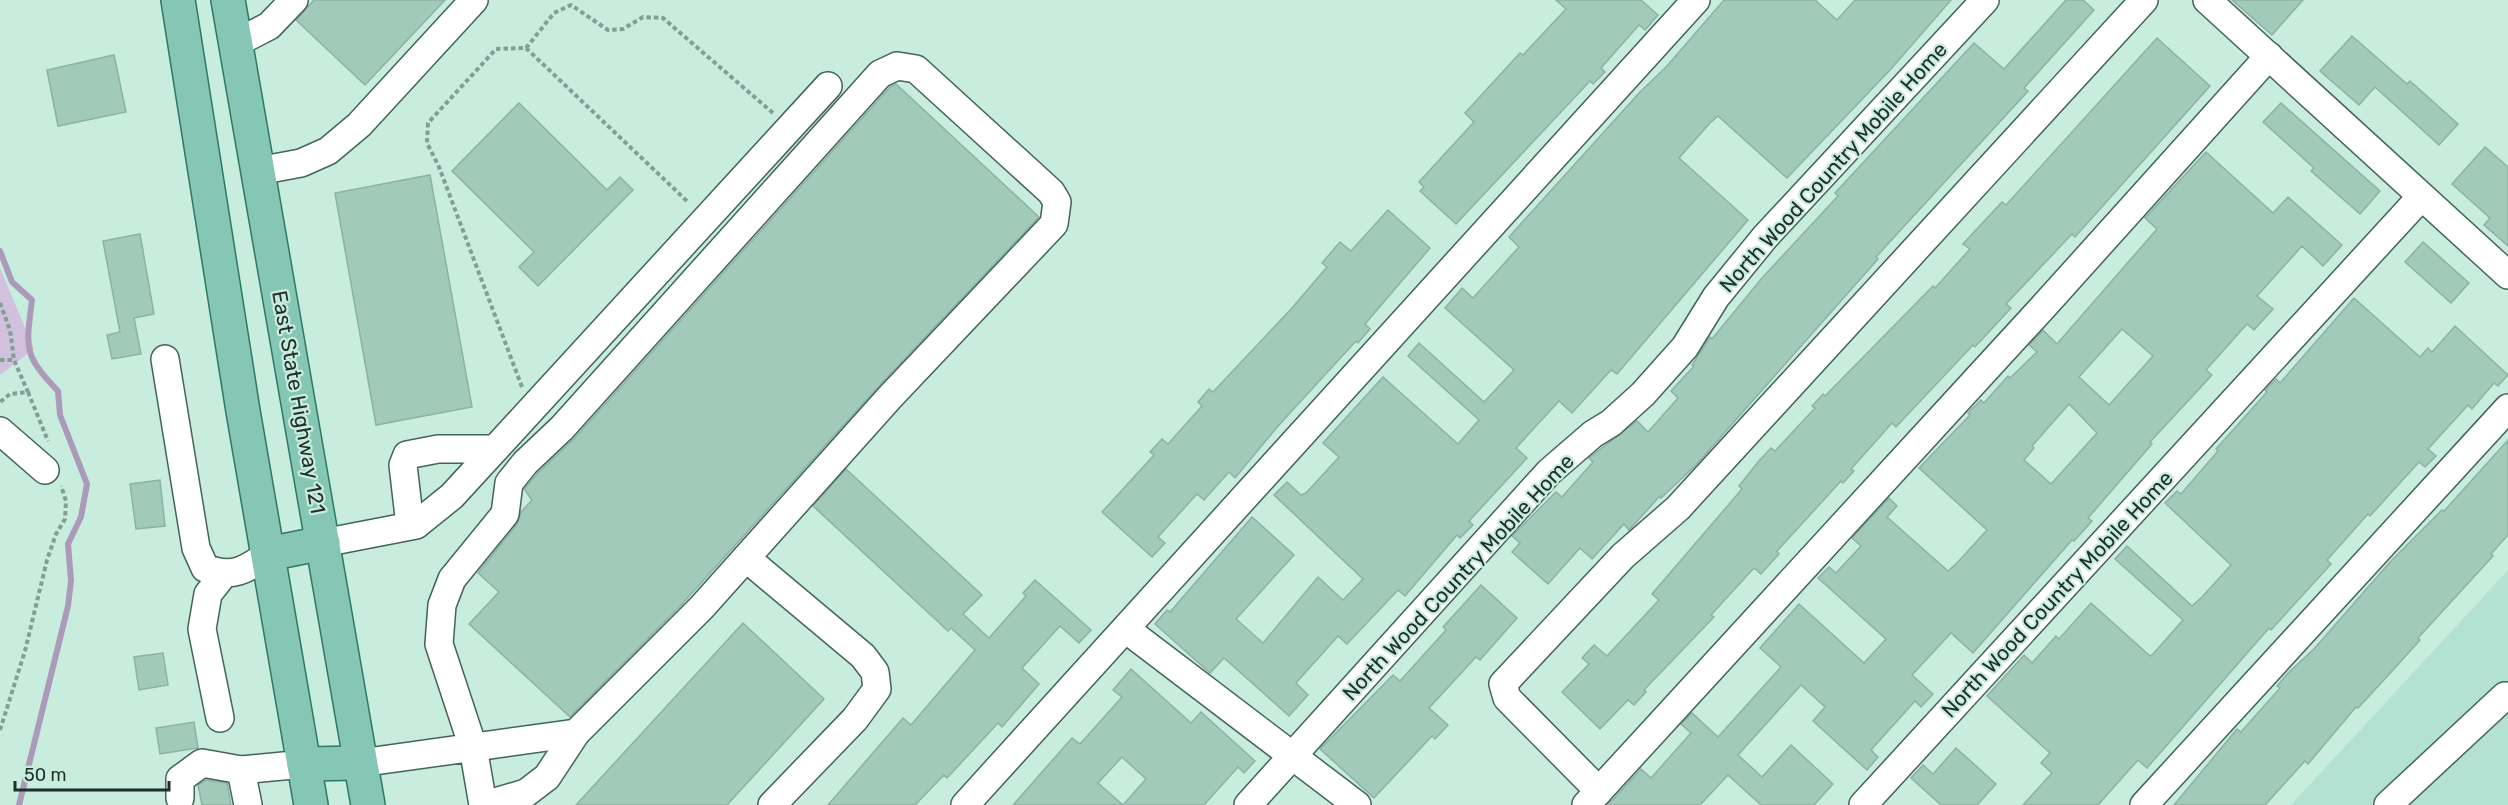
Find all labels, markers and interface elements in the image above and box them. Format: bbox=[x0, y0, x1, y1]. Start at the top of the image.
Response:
street label: North Wood Country Mobile Home bbox=[1714, 37, 1952, 297]
street label: East State Highway 121 bbox=[267, 289, 331, 515]
street label: North Wood Country Mobile Home bbox=[1337, 449, 1579, 705]
street label: North Wood Country Mobile Home bbox=[1936, 466, 2178, 722]
scale bar bbox=[15, 754, 170, 792]
text: 50 m bbox=[24, 764, 67, 786]

